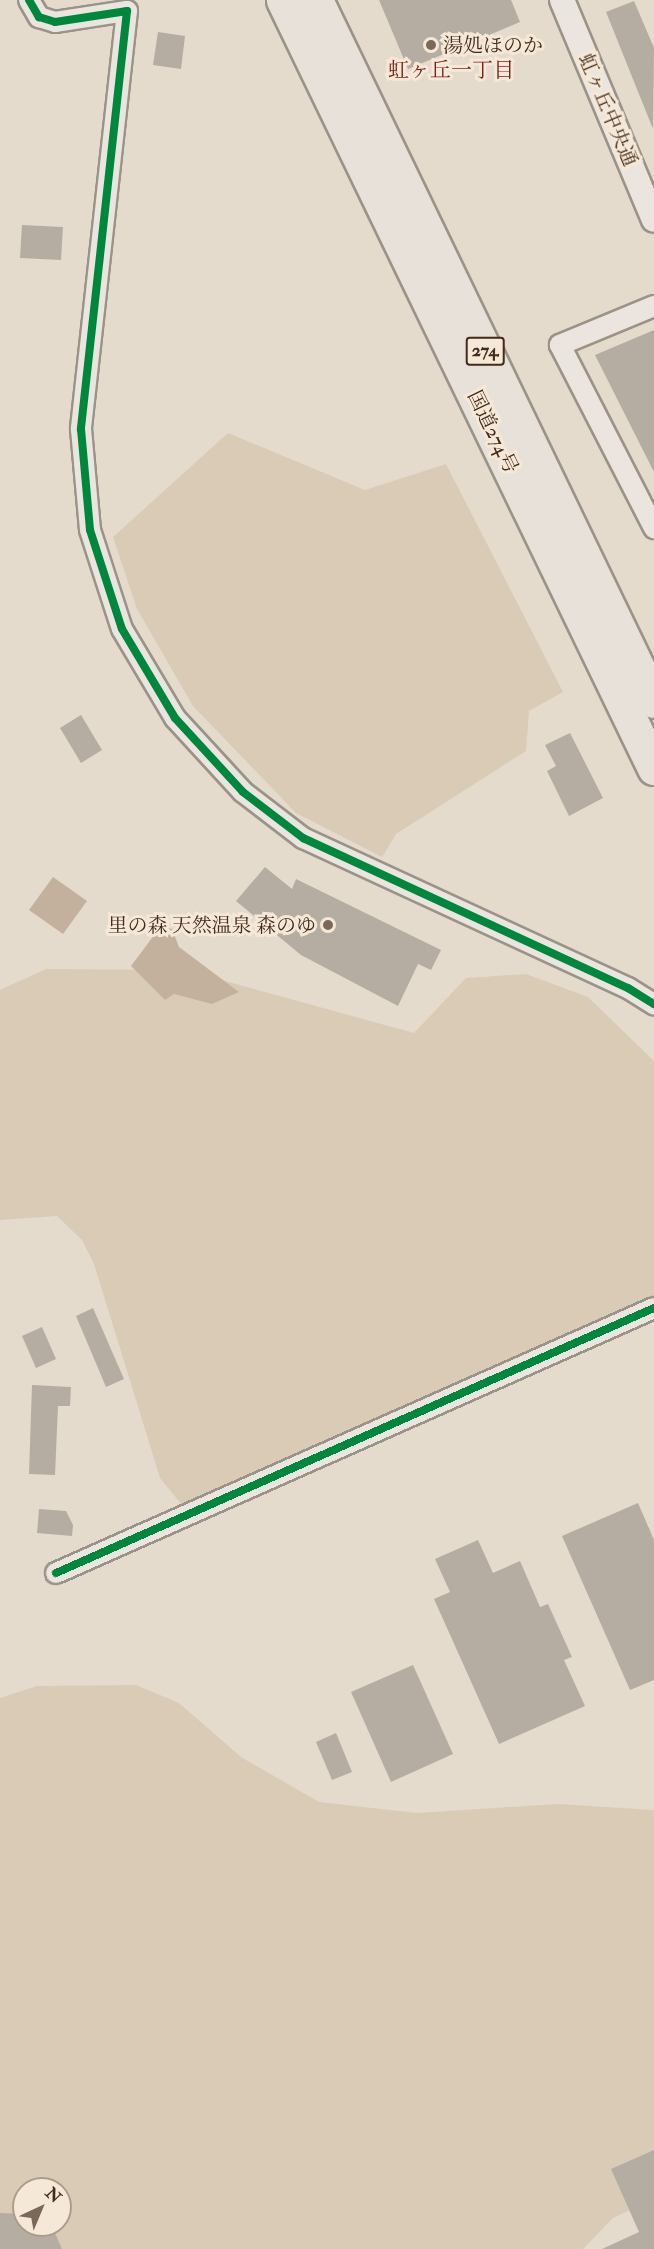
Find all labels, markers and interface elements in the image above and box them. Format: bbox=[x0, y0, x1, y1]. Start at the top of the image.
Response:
place label: 湯処ほのか bbox=[443, 33, 543, 57]
marker: 湯処ほのか bbox=[424, 38, 438, 52]
street label: 虹ヶ丘中央通 bbox=[574, 50, 642, 170]
district label: 虹ヶ丘一丁目 bbox=[388, 58, 514, 84]
road number: 274 bbox=[466, 336, 504, 366]
street label: 国道274号 bbox=[463, 387, 523, 477]
place label: 里の森 天然温泉 森のゆ bbox=[108, 913, 316, 937]
marker: 里の森 天然温泉 森のゆ bbox=[321, 918, 335, 932]
north arrow bbox=[12, 2177, 72, 2237]
text: N bbox=[41, 2183, 65, 2208]

